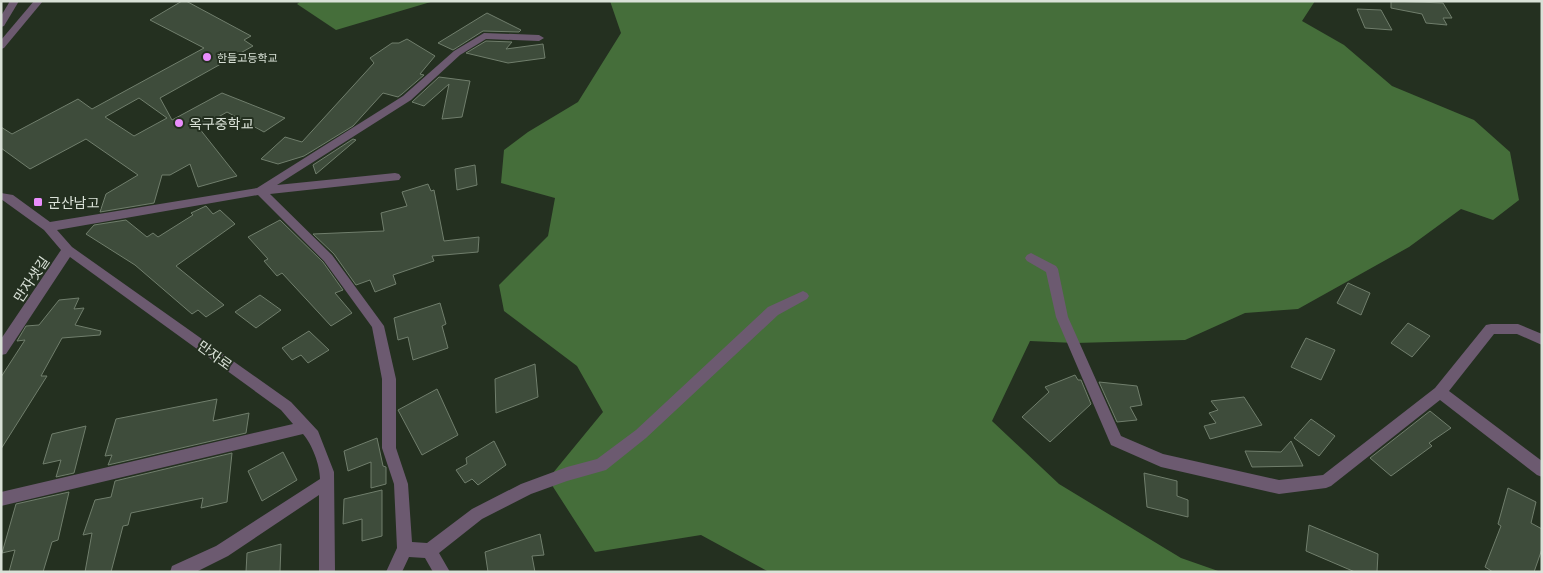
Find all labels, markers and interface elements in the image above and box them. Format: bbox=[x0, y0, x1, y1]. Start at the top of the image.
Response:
place label: 한들고등학교 bbox=[217, 50, 278, 65]
marker: 한들고등학교 bbox=[201, 51, 213, 63]
place label: 옥구중학교 bbox=[189, 114, 254, 133]
marker: 옥구중학교 bbox=[173, 117, 185, 129]
place label: 군산남고 bbox=[48, 193, 100, 212]
marker: 군산남고 bbox=[32, 196, 44, 208]
street label: 만자샛길 bbox=[9, 252, 53, 306]
street label: 만자로 bbox=[194, 336, 236, 374]

